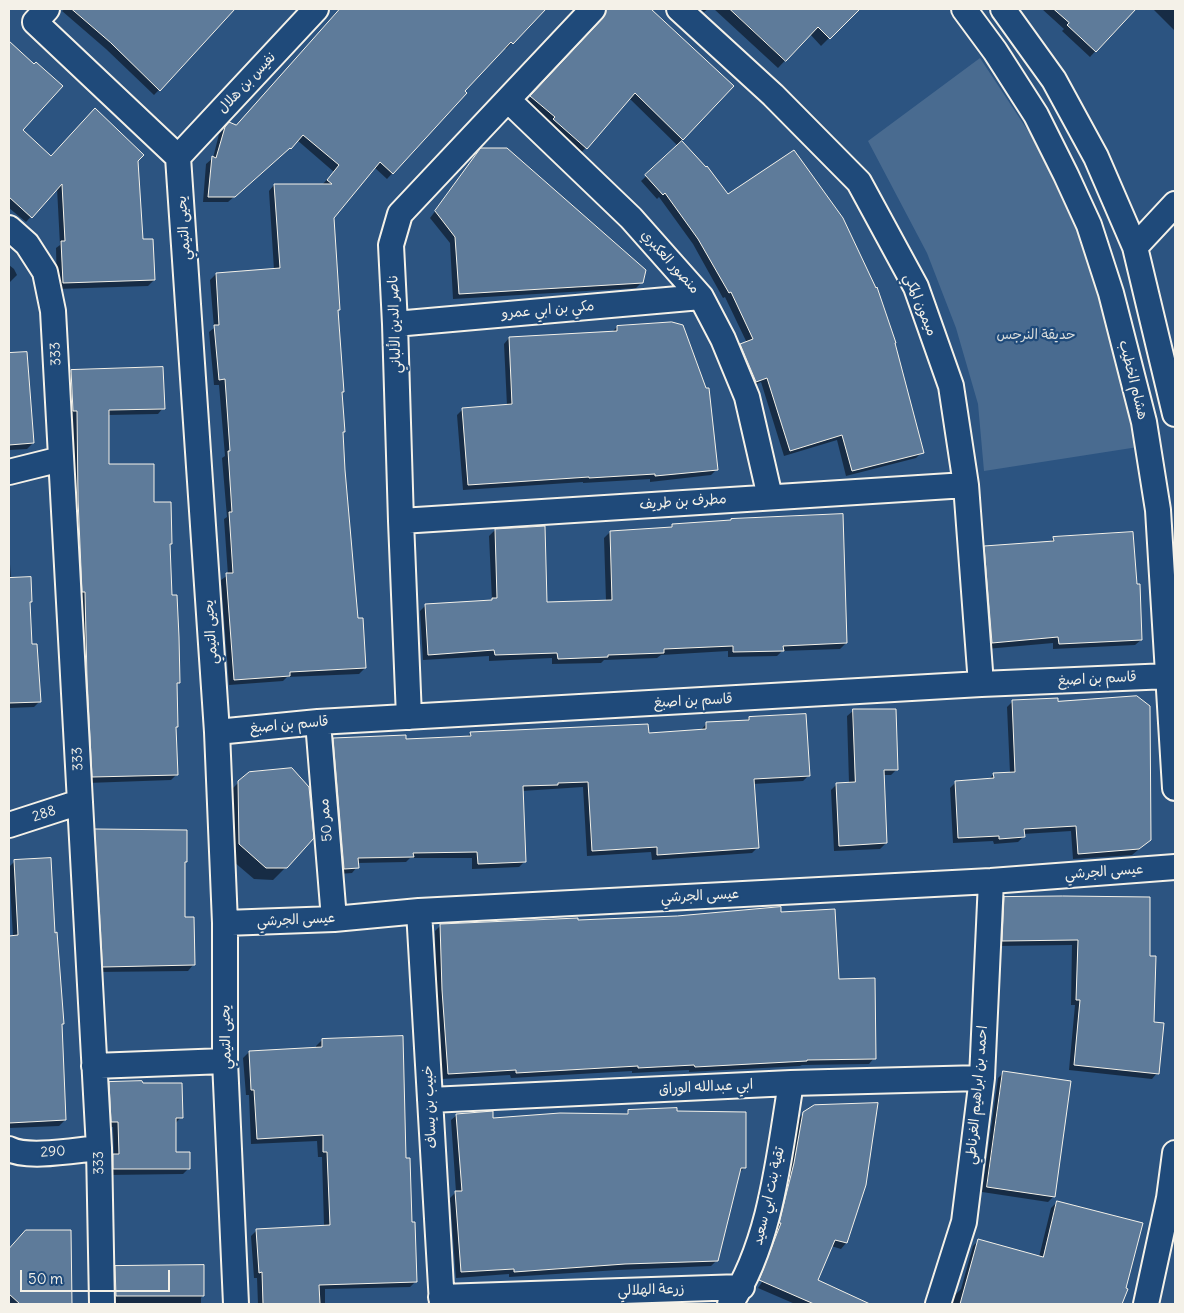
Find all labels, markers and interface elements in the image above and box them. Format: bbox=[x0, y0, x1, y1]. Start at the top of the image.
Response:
street label: نفيس بن هلال bbox=[214, 49, 280, 117]
street label: يحيى التيمي bbox=[173, 195, 195, 261]
street label: منصور العكبري bbox=[637, 227, 703, 297]
street label: ميمون المكي bbox=[900, 271, 940, 339]
street label: ناصر الدين الألباني bbox=[385, 274, 405, 374]
street label: مكي بن ابي عمرو bbox=[501, 298, 595, 322]
park label: حديقة النرجس bbox=[996, 327, 1076, 343]
street label: هشام الخطيب bbox=[1115, 338, 1151, 422]
street label: 333 bbox=[47, 342, 65, 366]
street label: مطرف بن طريف bbox=[639, 491, 727, 513]
street label: يحيى التيمي bbox=[200, 599, 222, 665]
street label: قاسم بن اصبغ bbox=[1057, 669, 1137, 689]
street label: قاسم بن اصبغ bbox=[653, 691, 733, 711]
street label: قاسم بن اصبغ bbox=[249, 713, 329, 737]
street label: 333 bbox=[69, 747, 87, 771]
street label: ممر 50 bbox=[316, 798, 336, 842]
street label: 288 bbox=[30, 802, 58, 826]
street label: عيسى الجرشي bbox=[1064, 861, 1144, 883]
street label: عيسى الجرشي bbox=[660, 886, 740, 906]
street label: عيسى الجرشي bbox=[256, 910, 336, 930]
street label: يحيى التيمي bbox=[217, 1004, 235, 1070]
street label: احمد بن ابراهيم الغرناطي bbox=[963, 1025, 991, 1165]
street label: خبيب بن يساف bbox=[419, 1065, 441, 1149]
street label: ابي عبدالله الوراق bbox=[658, 1076, 754, 1098]
street label: 290 bbox=[40, 1143, 66, 1161]
street label: تقية بنت ابي سعيد bbox=[750, 1145, 788, 1247]
street label: 333 bbox=[90, 1151, 108, 1175]
scale bar bbox=[22, 1260, 172, 1292]
text: 50 m bbox=[28, 1269, 63, 1288]
street label: زرعة الهلالي bbox=[617, 1280, 685, 1300]

